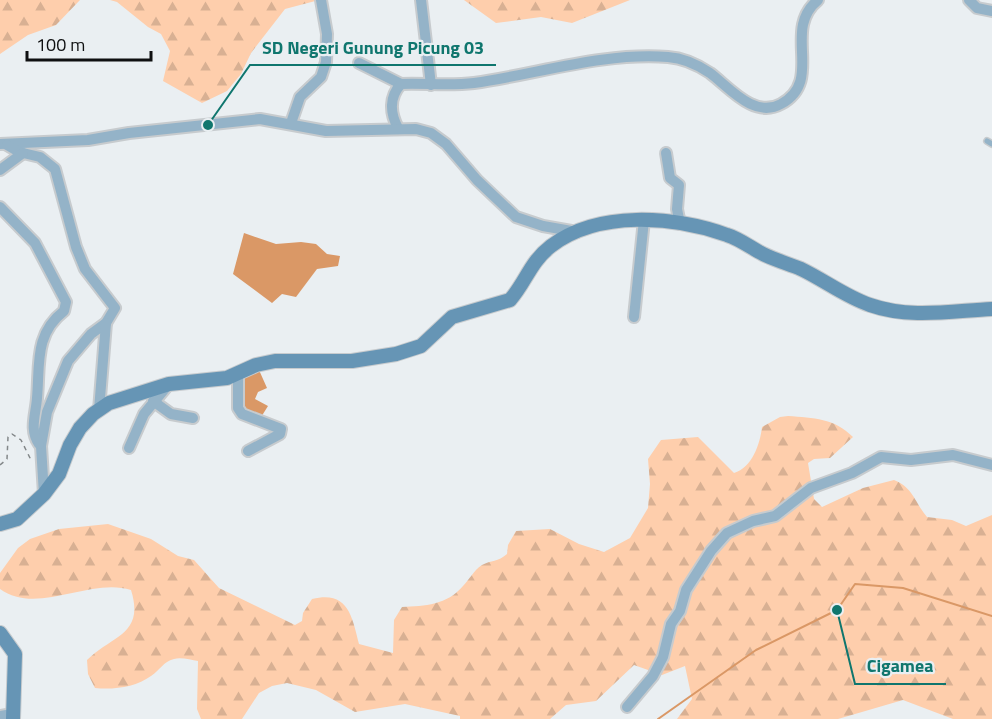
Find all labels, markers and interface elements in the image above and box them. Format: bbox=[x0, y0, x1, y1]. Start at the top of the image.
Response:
scale bar bbox=[27, 24, 152, 62]
callout: SD Negeri Gunung Picung 03 bbox=[250, 29, 496, 65]
text: 100 m bbox=[36, 31, 85, 58]
text: SD Negeri Gunung Picung 03 bbox=[262, 34, 484, 61]
callout: Cigamea bbox=[855, 648, 946, 684]
text: Cigamea bbox=[867, 652, 933, 679]

